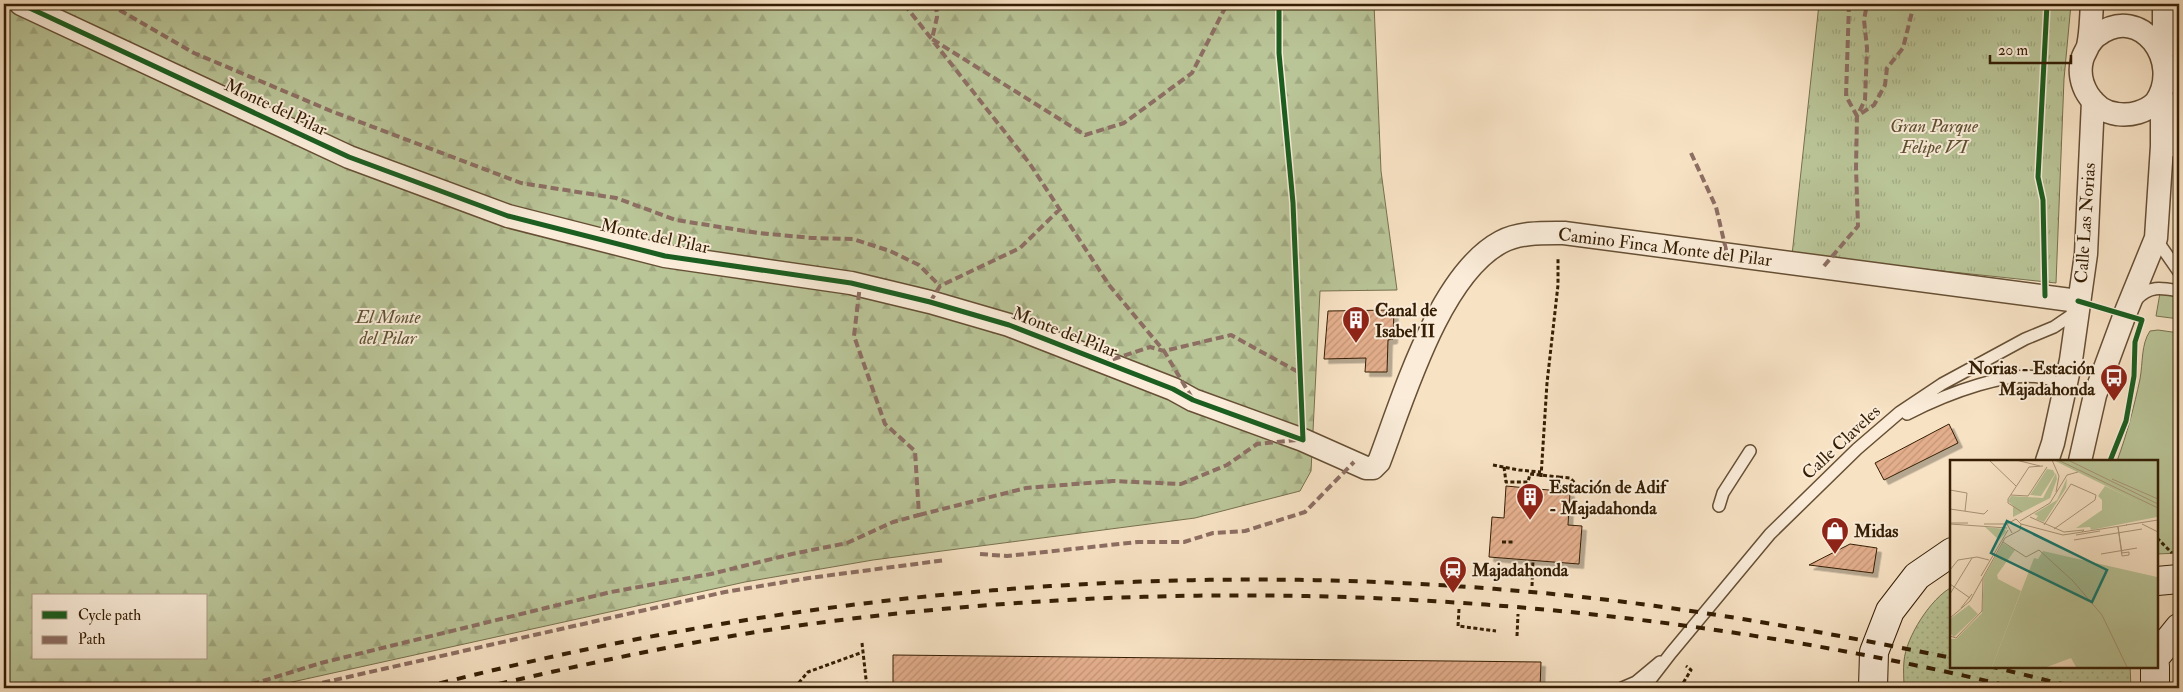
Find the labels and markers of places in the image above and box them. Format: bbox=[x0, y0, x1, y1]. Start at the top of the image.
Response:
place label: Canal de Isabel II bbox=[1375, 299, 1437, 343]
building icon: Canal de Isabel II bbox=[1341, 305, 1371, 344]
place label: Norias - Estación Majadahonda bbox=[1967, 357, 2096, 401]
bus stop icon: Norias - Estación Majadahonda bbox=[2099, 363, 2129, 402]
place label: Estación de Adif - Majadahonda bbox=[1549, 476, 1669, 520]
building icon: Estación de Adif - Majadahonda bbox=[1515, 482, 1545, 521]
shop icon: Midas bbox=[1820, 516, 1850, 555]
place label: Midas bbox=[1853, 520, 1899, 543]
station icon: Majadahonda bbox=[1438, 555, 1468, 594]
place label: Majadahonda bbox=[1471, 559, 1569, 582]

